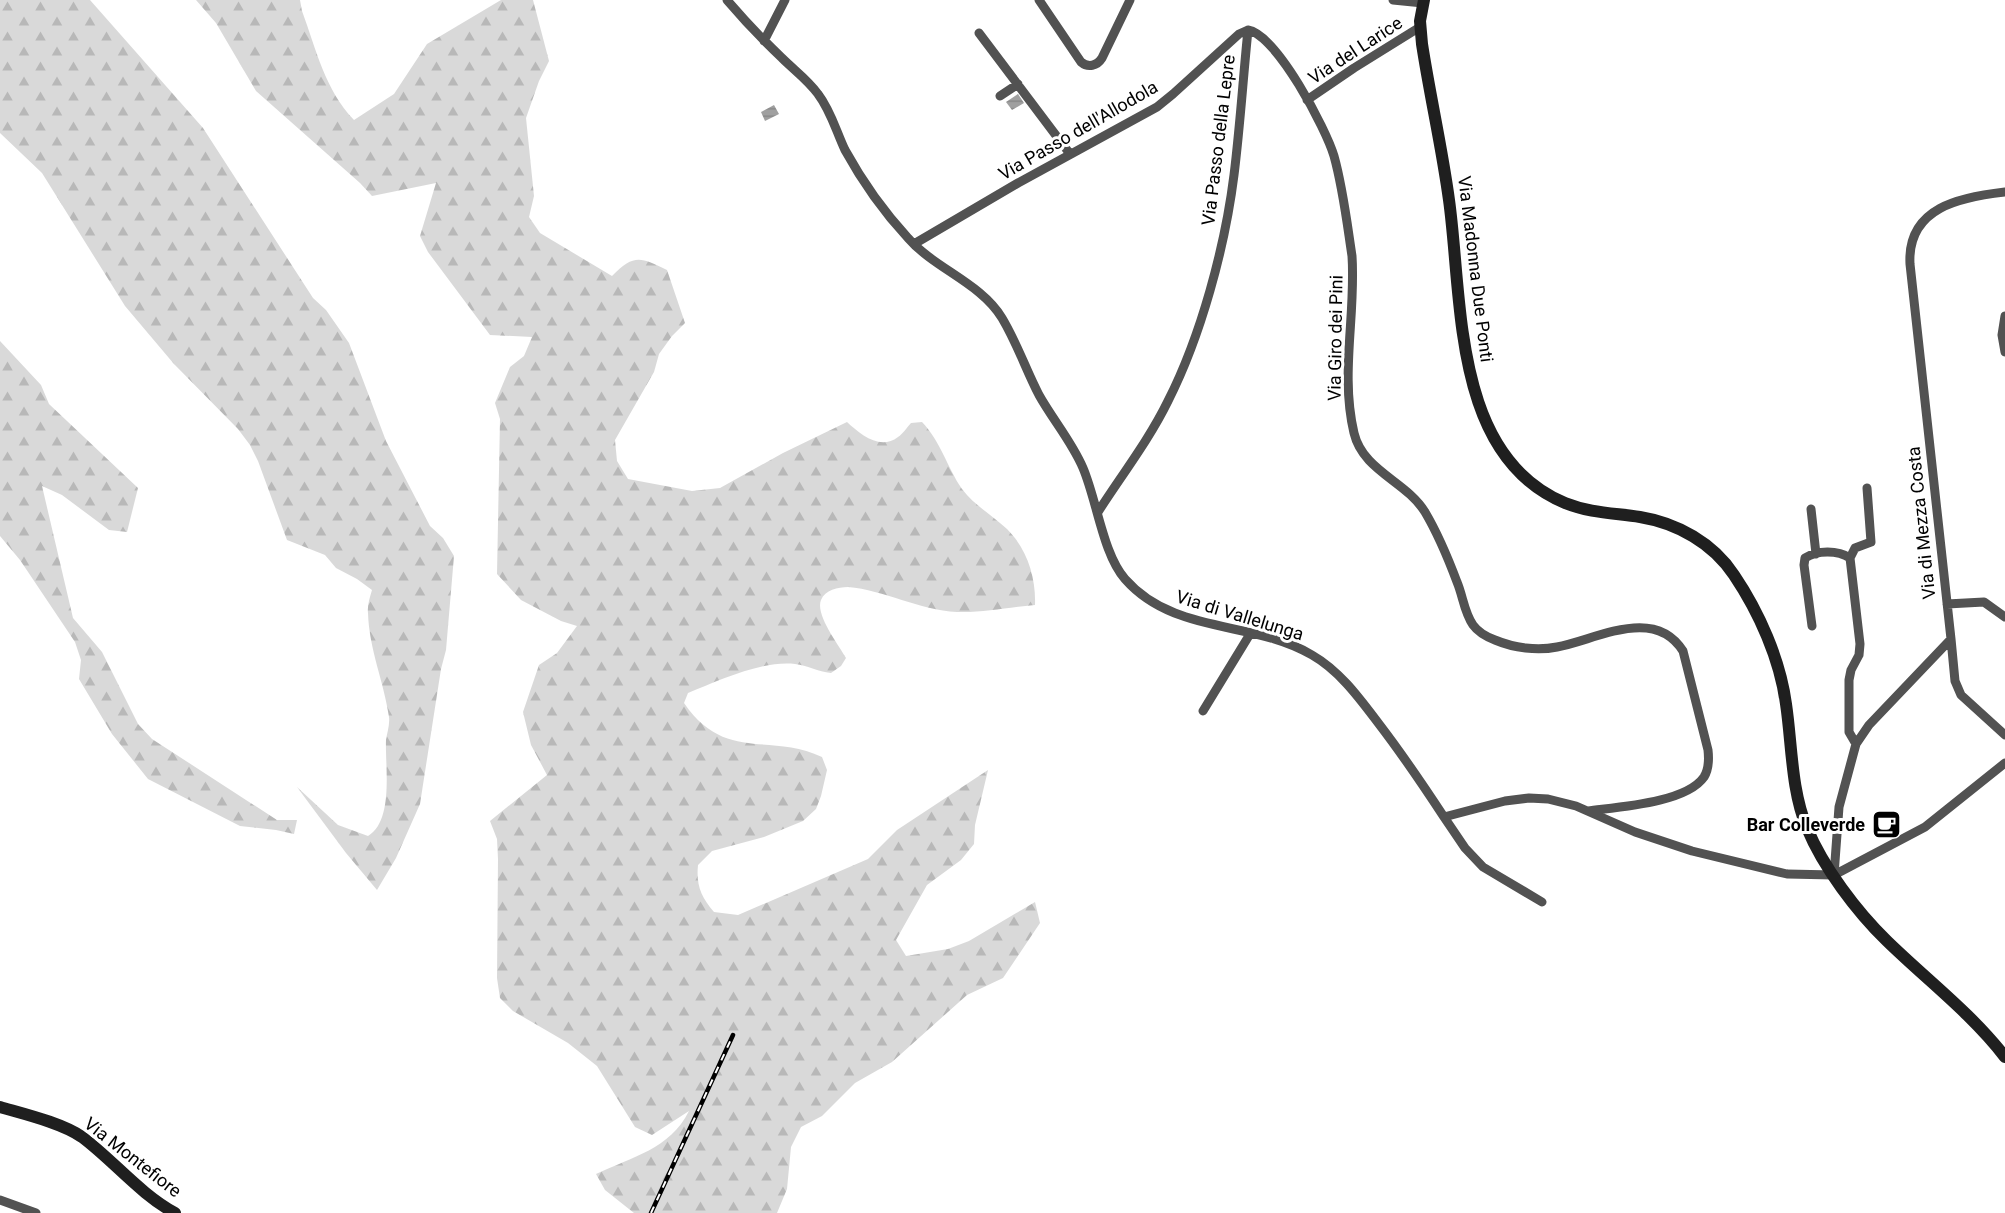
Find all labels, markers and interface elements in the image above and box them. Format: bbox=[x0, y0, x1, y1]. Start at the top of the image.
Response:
street label: Via del Larice bbox=[1304, 12, 1406, 88]
street label: Via Passo della Lepre bbox=[1197, 53, 1239, 227]
street label: Via Passo dell'Allodola bbox=[995, 76, 1161, 184]
street label: Via Madonna Due Ponti bbox=[1454, 175, 1498, 363]
street label: Via Giro dei Pini bbox=[1323, 275, 1347, 401]
street label: Via di Mezza Costa bbox=[1903, 446, 1939, 600]
street label: Via di Vallelunga bbox=[1174, 586, 1306, 644]
cafe icon: Bar Colleverde bbox=[1870, 808, 1902, 840]
place label: Bar Colleverde bbox=[1747, 814, 1865, 835]
street label: Via Montefiore bbox=[80, 1113, 186, 1201]

